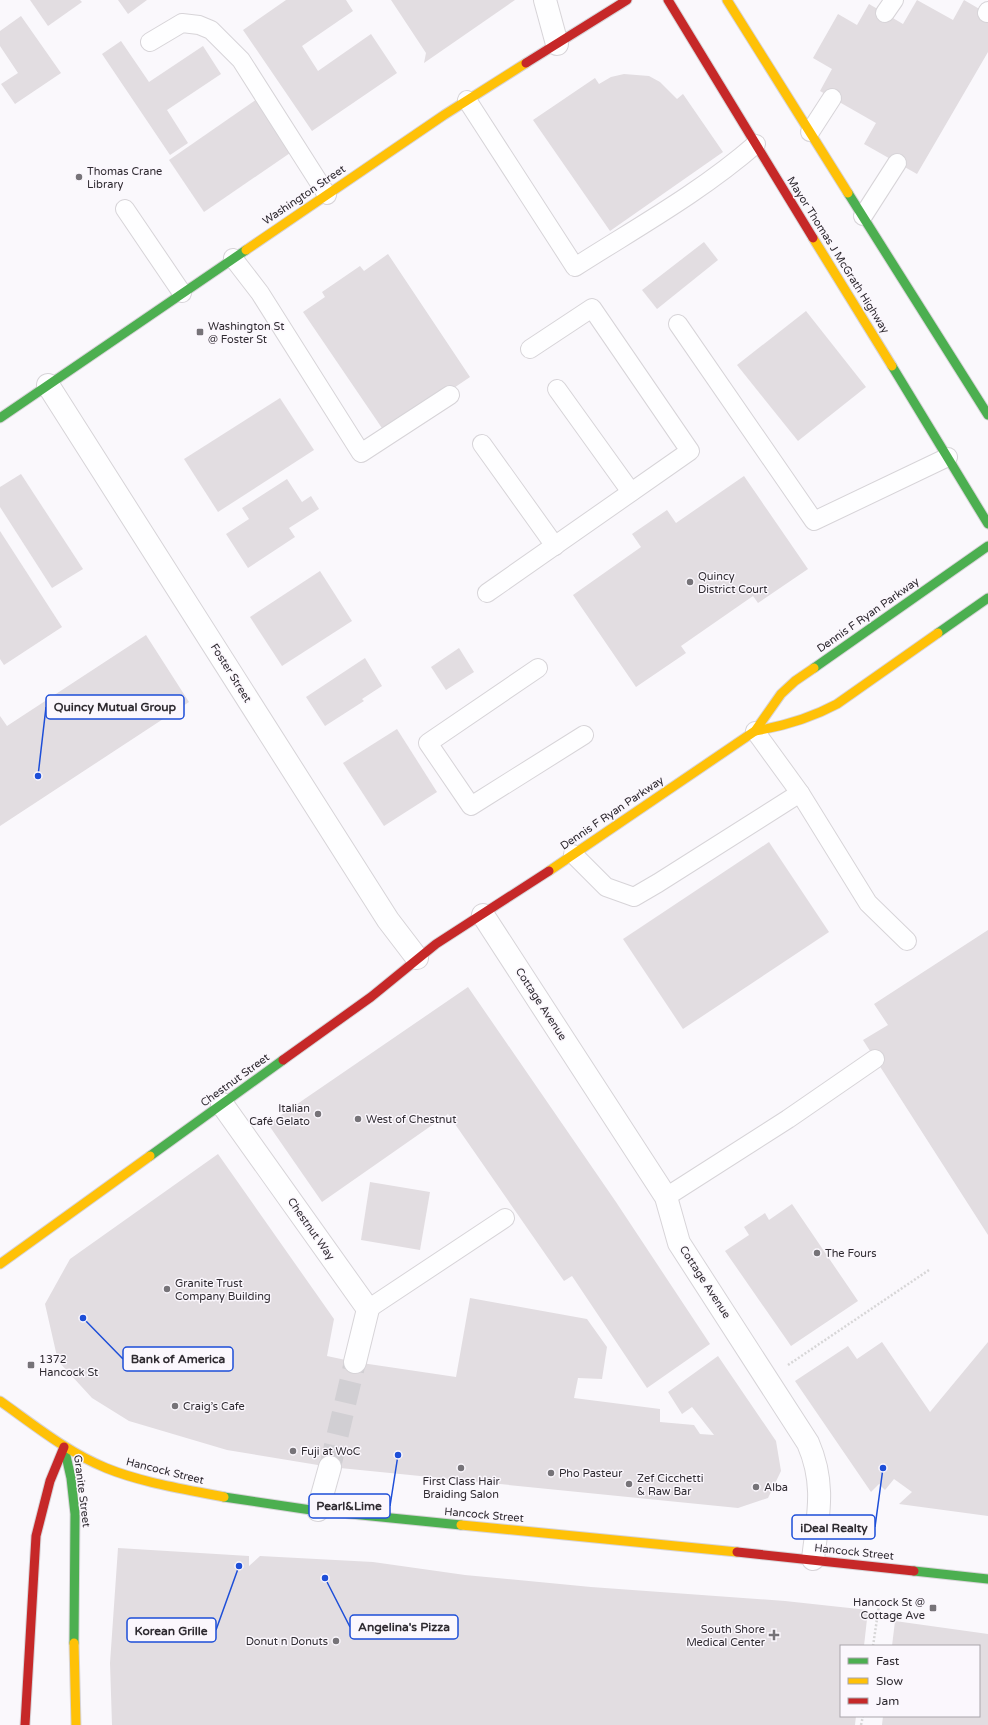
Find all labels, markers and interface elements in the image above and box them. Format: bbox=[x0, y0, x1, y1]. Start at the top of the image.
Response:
street label: Washington Street bbox=[260, 162, 348, 228]
place label: Thomas Crane Library bbox=[87, 165, 162, 191]
marker: Thomas Crane Library bbox=[74, 172, 84, 182]
street label: Mayor Thomas J McGrath Highway bbox=[784, 174, 892, 336]
place label: Washington St @ Foster St bbox=[208, 320, 284, 346]
marker: Washington St @ Foster St bbox=[195, 327, 205, 337]
place label: Quincy District Court bbox=[698, 570, 767, 596]
street label: Dennis F Ryan Parkway bbox=[814, 575, 922, 655]
marker: Quincy District Court bbox=[685, 577, 695, 587]
street label: Foster Street bbox=[208, 641, 254, 705]
callout: Quincy Mutual Group bbox=[46, 695, 184, 719]
text: Quincy Mutual Group bbox=[54, 700, 177, 715]
street label: Dennis F Ryan Parkway bbox=[558, 774, 666, 852]
street label: Cottage Avenue bbox=[513, 965, 569, 1043]
street label: Chestnut Street bbox=[198, 1051, 272, 1109]
place label: Italian Café Gelato bbox=[249, 1102, 310, 1128]
marker: Italian Café Gelato bbox=[313, 1109, 323, 1119]
place label: West of Chestnut bbox=[366, 1113, 456, 1126]
marker: West of Chestnut bbox=[353, 1114, 363, 1124]
street label: Chestnut Way bbox=[285, 1195, 337, 1263]
street label: Cottage Avenue bbox=[677, 1243, 733, 1321]
place label: The Fours bbox=[825, 1247, 877, 1260]
marker: The Fours bbox=[812, 1248, 822, 1258]
place label: Granite Trust Company Building bbox=[175, 1277, 271, 1303]
marker: Granite Trust Company Building bbox=[162, 1284, 172, 1294]
callout: Bank of America bbox=[123, 1347, 233, 1371]
text: Bank of America bbox=[131, 1352, 225, 1366]
place label: 1372 Hancock St bbox=[39, 1353, 98, 1379]
marker: 1372 Hancock St bbox=[26, 1360, 36, 1370]
place label: Craig’s Cafe bbox=[183, 1400, 245, 1413]
marker: Craig’s Cafe bbox=[170, 1401, 180, 1411]
place label: Fuji at WoC bbox=[301, 1445, 361, 1458]
marker: Fuji at WoC bbox=[288, 1446, 298, 1456]
street label: Granite Street bbox=[71, 1454, 93, 1528]
street label: Hancock Street bbox=[125, 1455, 205, 1487]
marker: First Class Hair Braiding Salon bbox=[456, 1463, 466, 1473]
place label: Pho Pasteur bbox=[559, 1467, 623, 1480]
marker: Pho Pasteur bbox=[546, 1468, 556, 1478]
place label: Zef Cicchetti & Raw Bar bbox=[637, 1472, 703, 1498]
place label: First Class Hair Braiding Salon bbox=[422, 1475, 500, 1501]
marker: Zef Cicchetti & Raw Bar bbox=[624, 1479, 634, 1489]
place label: Alba bbox=[764, 1481, 788, 1494]
marker: Alba bbox=[751, 1482, 761, 1492]
callout: Pearl&Lime bbox=[309, 1494, 390, 1518]
text: Pearl&Lime bbox=[316, 1499, 382, 1513]
street label: Hancock Street bbox=[444, 1505, 524, 1525]
callout: iDeal Realty bbox=[792, 1515, 875, 1539]
text: iDeal Realty bbox=[800, 1521, 868, 1536]
street label: Hancock Street bbox=[814, 1541, 894, 1563]
place label: Hancock St @ Cottage Ave bbox=[853, 1596, 925, 1622]
marker: Hancock St @ Cottage Ave bbox=[928, 1603, 938, 1613]
callout: Angelina's Pizza bbox=[350, 1615, 458, 1639]
callout: Korean Grille bbox=[127, 1618, 216, 1642]
text: Angelina's Pizza bbox=[358, 1620, 450, 1635]
place label: South Shore Medical Center bbox=[686, 1623, 766, 1649]
text: Korean Grille bbox=[134, 1624, 208, 1638]
marker: South Shore Medical Center bbox=[768, 1629, 780, 1641]
place label: Donut n Donuts bbox=[246, 1635, 328, 1648]
marker: Donut n Donuts bbox=[331, 1636, 341, 1646]
legend bbox=[840, 1645, 980, 1717]
text: Fast bbox=[876, 1654, 900, 1668]
text: Slow bbox=[876, 1674, 903, 1688]
text: Jam bbox=[876, 1694, 899, 1708]

